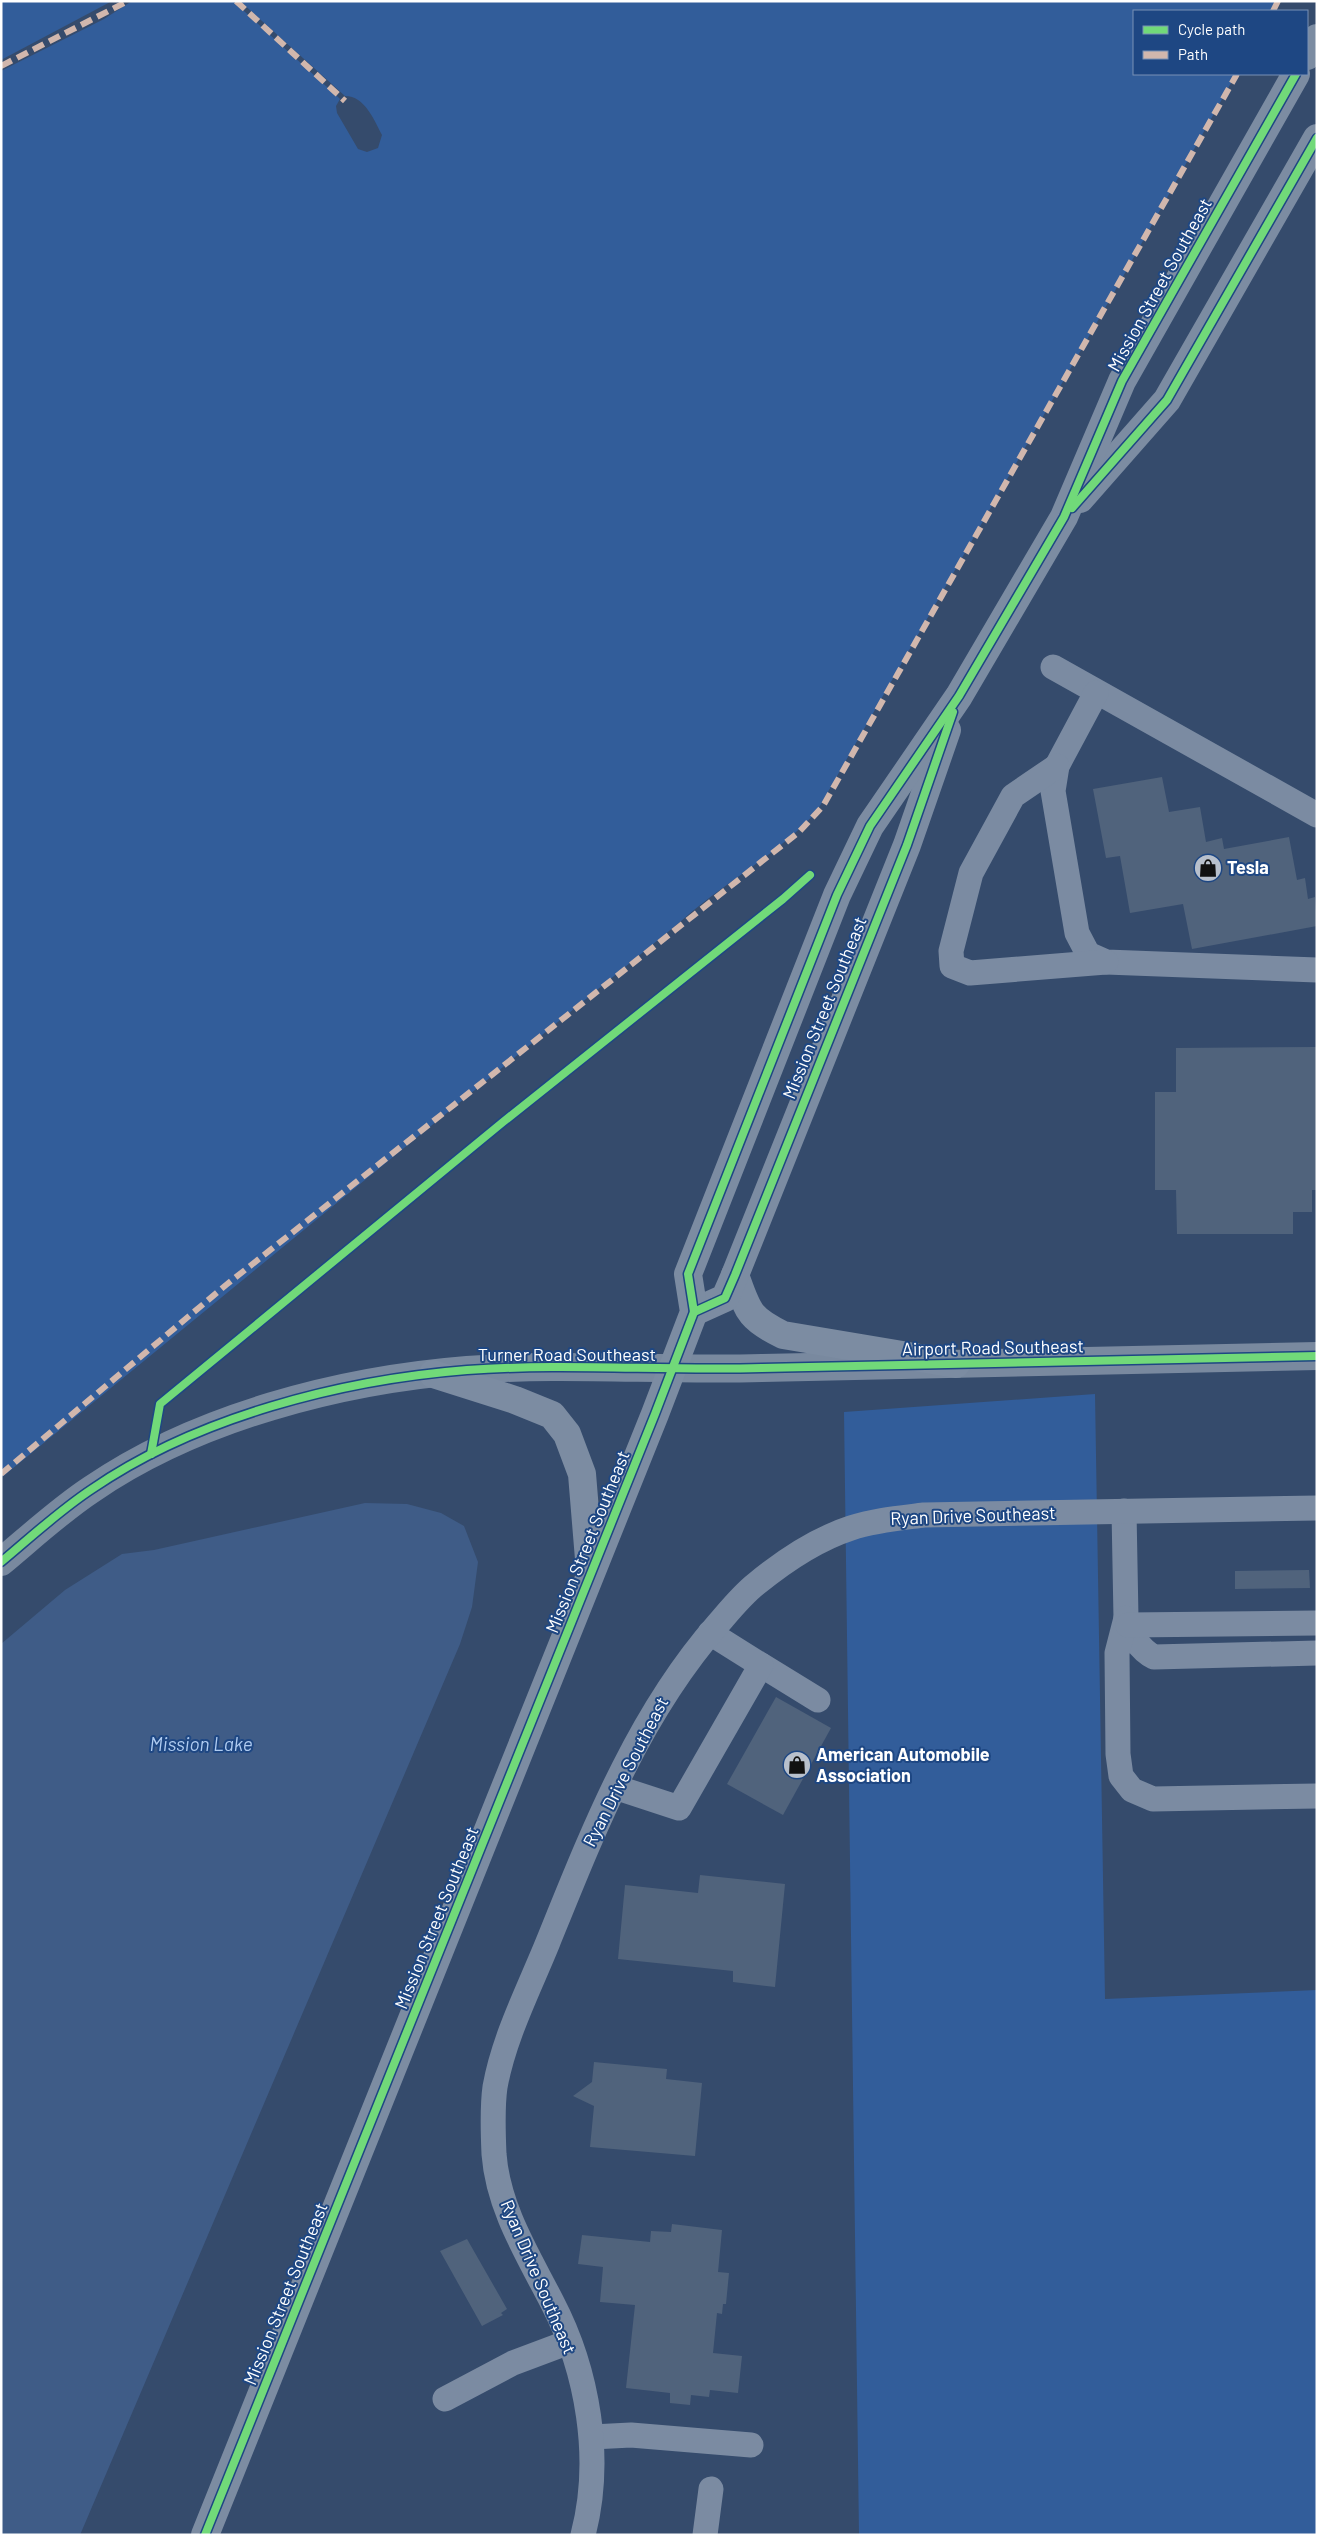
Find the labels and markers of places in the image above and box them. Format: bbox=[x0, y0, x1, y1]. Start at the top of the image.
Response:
shop icon: Tesla bbox=[1193, 853, 1223, 883]
place label: Tesla bbox=[1227, 856, 1269, 878]
place label: American Automobile Association bbox=[816, 1743, 990, 1786]
shop icon: American Automobile Association bbox=[782, 1750, 812, 1780]

